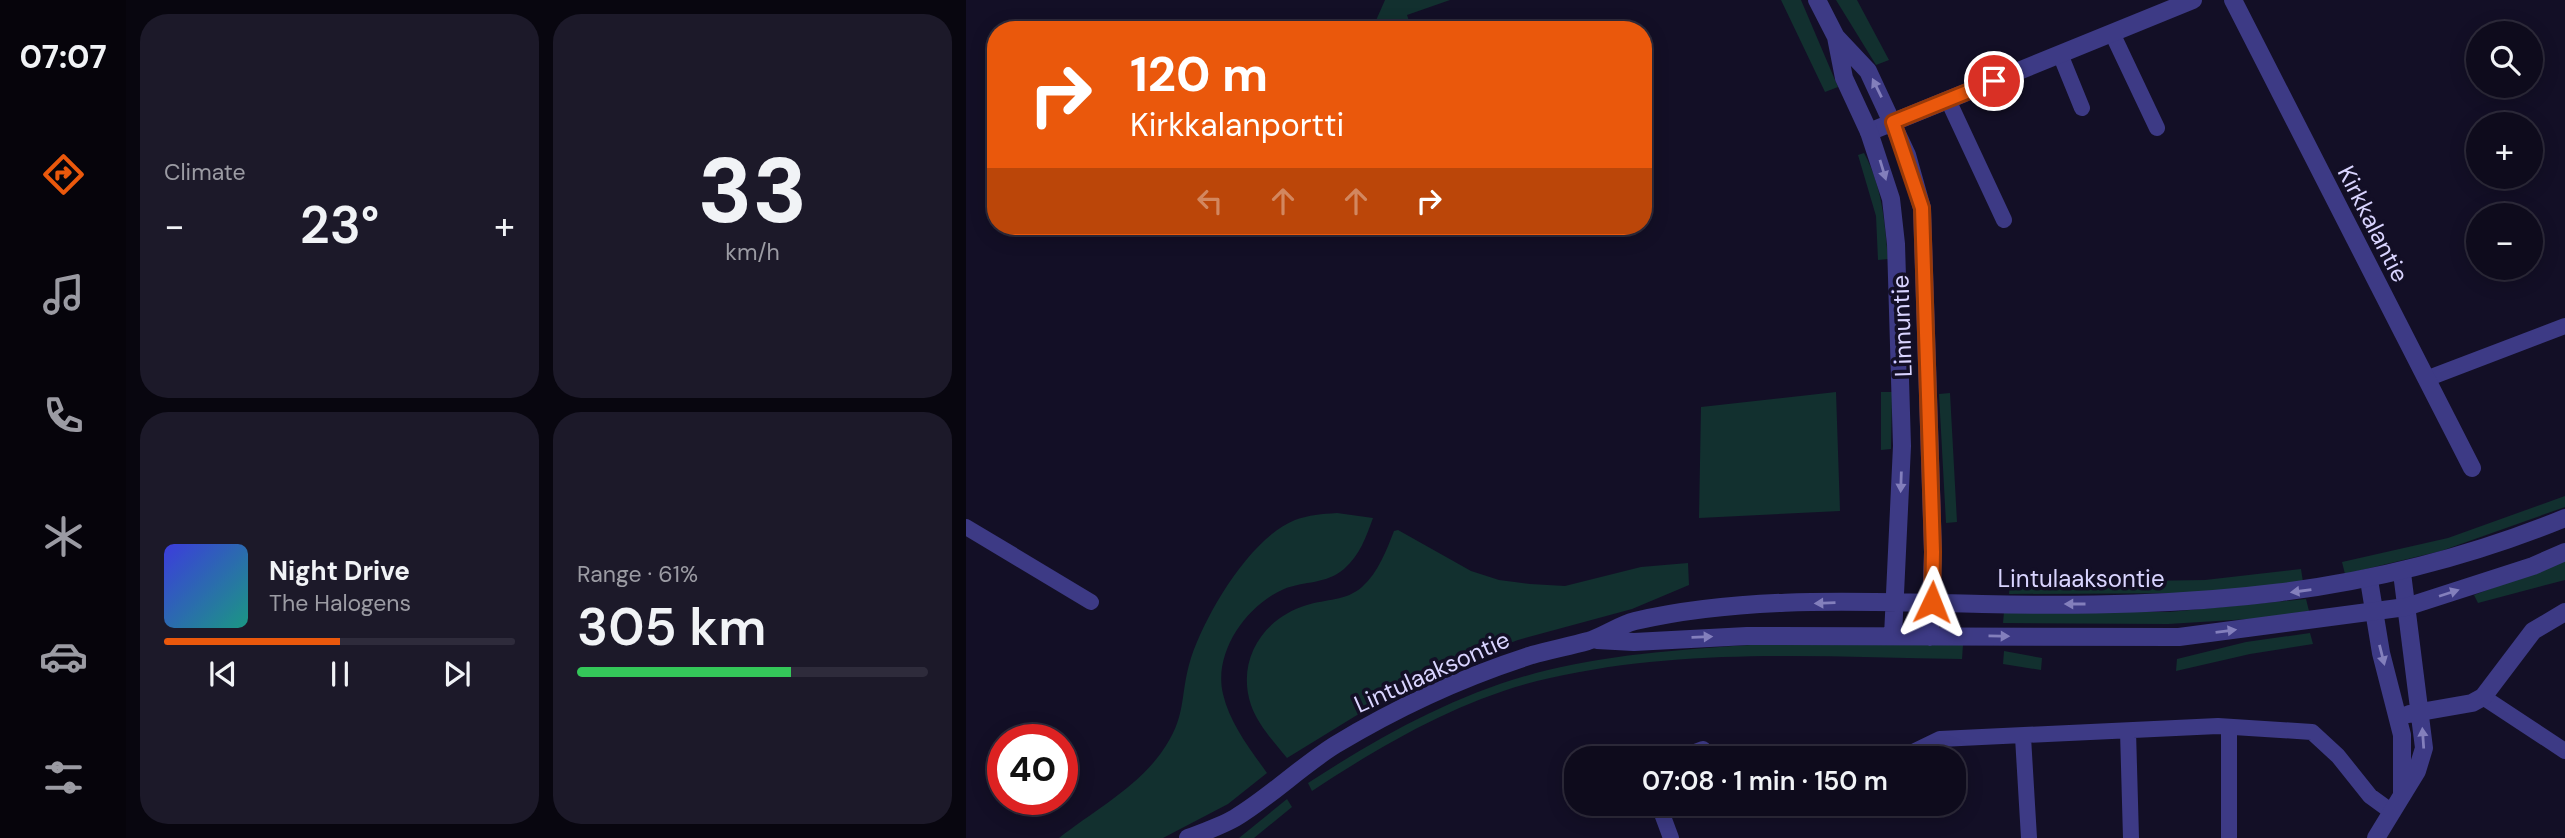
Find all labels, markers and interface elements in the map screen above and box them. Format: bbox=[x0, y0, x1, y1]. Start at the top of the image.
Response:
map controls bbox=[2466, 21, 2543, 280]
button: search bbox=[2466, 21, 2543, 98]
text: 07:07 bbox=[19, 36, 107, 78]
text: 120 m bbox=[1130, 42, 1268, 106]
icon: right bbox=[1015, 49, 1106, 140]
pin bbox=[1964, 51, 2024, 111]
icon: arrive bbox=[1975, 62, 2013, 100]
one-way arrow bbox=[1871, 78, 1882, 98]
text: Kirkkalanportti bbox=[1130, 104, 1344, 146]
button: + bbox=[2466, 112, 2543, 189]
text: 33 bbox=[698, 132, 807, 250]
icon: directions bbox=[39, 150, 88, 199]
text: Climate bbox=[164, 157, 246, 187]
one-way arrow bbox=[1878, 159, 1889, 181]
street label: Kirkkalantie bbox=[2331, 160, 2416, 287]
icon: left bbox=[1191, 182, 1229, 220]
icon: ahead bbox=[1264, 182, 1302, 220]
icon: ahead bbox=[1337, 182, 1375, 220]
icon: right bbox=[1410, 182, 1448, 220]
text: 23° bbox=[300, 191, 379, 259]
text: − bbox=[164, 201, 185, 251]
text: + bbox=[494, 201, 515, 251]
button: − bbox=[2466, 203, 2543, 280]
text: km/h bbox=[725, 237, 780, 267]
icon: music bbox=[39, 270, 88, 319]
street label: Linnuntie bbox=[1884, 274, 1919, 378]
icon: phone bbox=[39, 391, 88, 440]
one-way arrow bbox=[1895, 471, 1906, 493]
icon: climate bbox=[39, 512, 88, 561]
text: Night Drive bbox=[269, 554, 410, 588]
text: Range · 61% bbox=[577, 559, 698, 589]
street label: Lintulaaksontie bbox=[1997, 563, 2165, 594]
position arrow bbox=[1895, 565, 1969, 639]
one-way arrow bbox=[2290, 585, 2312, 596]
one-way arrow bbox=[2439, 587, 2460, 598]
text: The Halogens bbox=[269, 588, 411, 618]
text: 305 km bbox=[577, 593, 766, 661]
one-way arrow bbox=[1814, 598, 1836, 609]
one-way arrow bbox=[2063, 598, 2085, 610]
street label: Lintulaaksontie bbox=[1349, 623, 1514, 720]
one-way arrow bbox=[2215, 626, 2237, 637]
one-way arrow bbox=[1988, 630, 2010, 642]
icon: car bbox=[39, 632, 88, 681]
one-way arrow bbox=[1691, 632, 1713, 643]
one-way arrow bbox=[2377, 644, 2388, 666]
icon: previous bbox=[204, 655, 242, 693]
icon: pause bbox=[321, 655, 359, 693]
icon: next bbox=[438, 655, 476, 693]
speed limit sign: 40 bbox=[987, 724, 1078, 815]
one-way arrow bbox=[2417, 726, 2428, 748]
icon: filters bbox=[39, 753, 88, 802]
text: 07:08 · 1 min · 150 m bbox=[1642, 764, 1888, 798]

